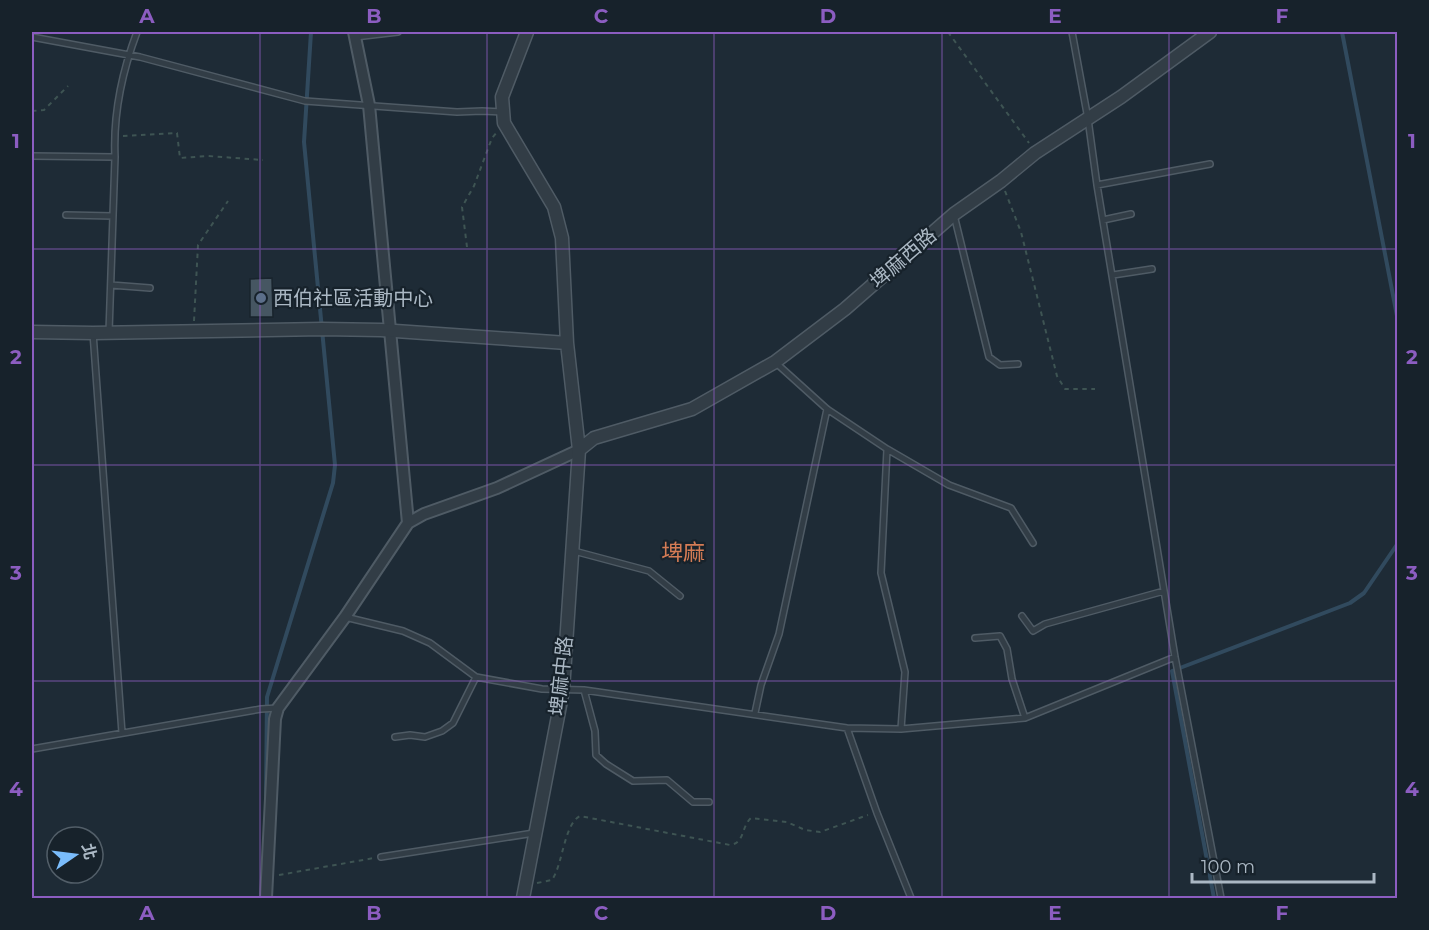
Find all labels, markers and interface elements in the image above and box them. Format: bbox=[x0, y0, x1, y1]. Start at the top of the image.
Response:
text: A bbox=[138, 4, 155, 28]
text: B bbox=[366, 4, 382, 28]
text: C bbox=[594, 4, 609, 28]
text: D bbox=[820, 4, 836, 28]
text: E bbox=[1048, 4, 1062, 28]
text: F bbox=[1276, 4, 1289, 28]
text: 1 bbox=[12, 129, 20, 153]
text: 1 bbox=[1408, 129, 1416, 153]
street label: 埤麻西路 bbox=[865, 223, 941, 293]
place label: 西伯社區活動中心 bbox=[273, 286, 433, 310]
marker: 西伯社區活動中心 bbox=[254, 291, 268, 305]
text: 2 bbox=[10, 345, 22, 369]
text: 2 bbox=[1406, 345, 1418, 369]
district label: 埤麻 bbox=[661, 539, 705, 566]
text: 3 bbox=[9, 561, 22, 585]
text: 3 bbox=[1405, 561, 1418, 585]
street label: 埤麻中路 bbox=[545, 635, 577, 717]
text: 4 bbox=[9, 777, 23, 801]
text: 4 bbox=[1405, 777, 1419, 801]
north arrow bbox=[45, 825, 105, 885]
text: 北 bbox=[78, 841, 100, 862]
scale bar bbox=[1192, 846, 1374, 884]
text: 100 m bbox=[1201, 856, 1255, 878]
text: A bbox=[138, 901, 155, 925]
text: B bbox=[366, 901, 382, 925]
text: C bbox=[594, 901, 609, 925]
text: D bbox=[820, 901, 836, 925]
text: E bbox=[1048, 901, 1062, 925]
text: F bbox=[1276, 901, 1289, 925]

